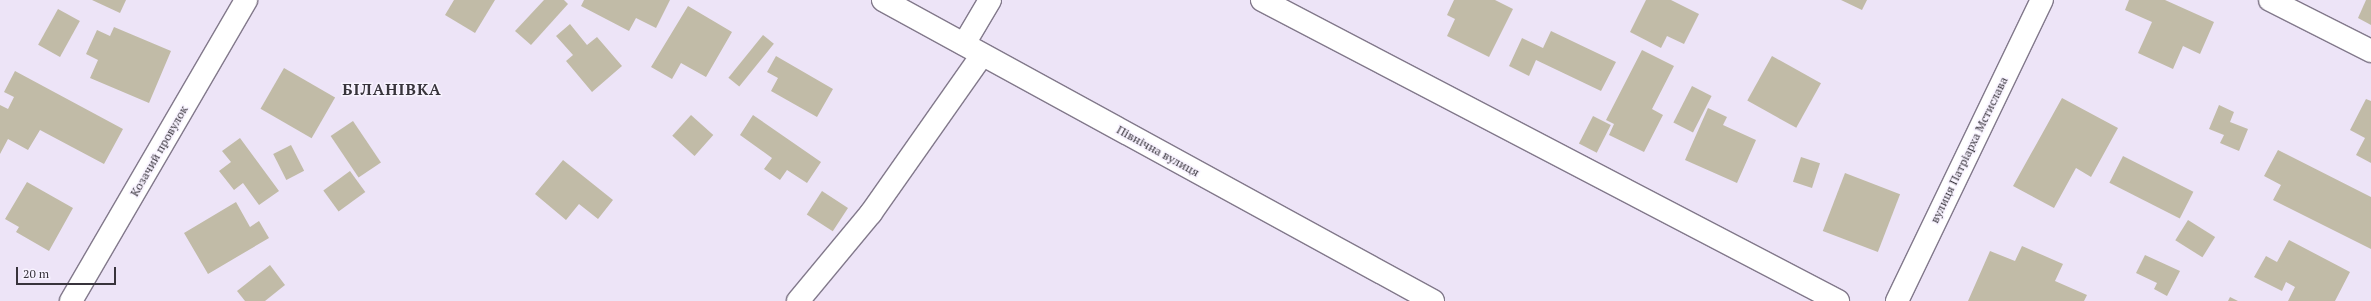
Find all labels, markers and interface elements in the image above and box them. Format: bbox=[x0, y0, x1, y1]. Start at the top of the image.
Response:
street label: вулиця Патріарха Мстислава bbox=[1927, 75, 2011, 225]
district label: БІЛАНІВКА bbox=[342, 79, 442, 99]
street label: Козачий провулок bbox=[127, 103, 191, 199]
street label: Північна вулиця bbox=[1114, 122, 1202, 180]
scale bar bbox=[18, 259, 118, 285]
text: 20 m bbox=[23, 266, 49, 281]

